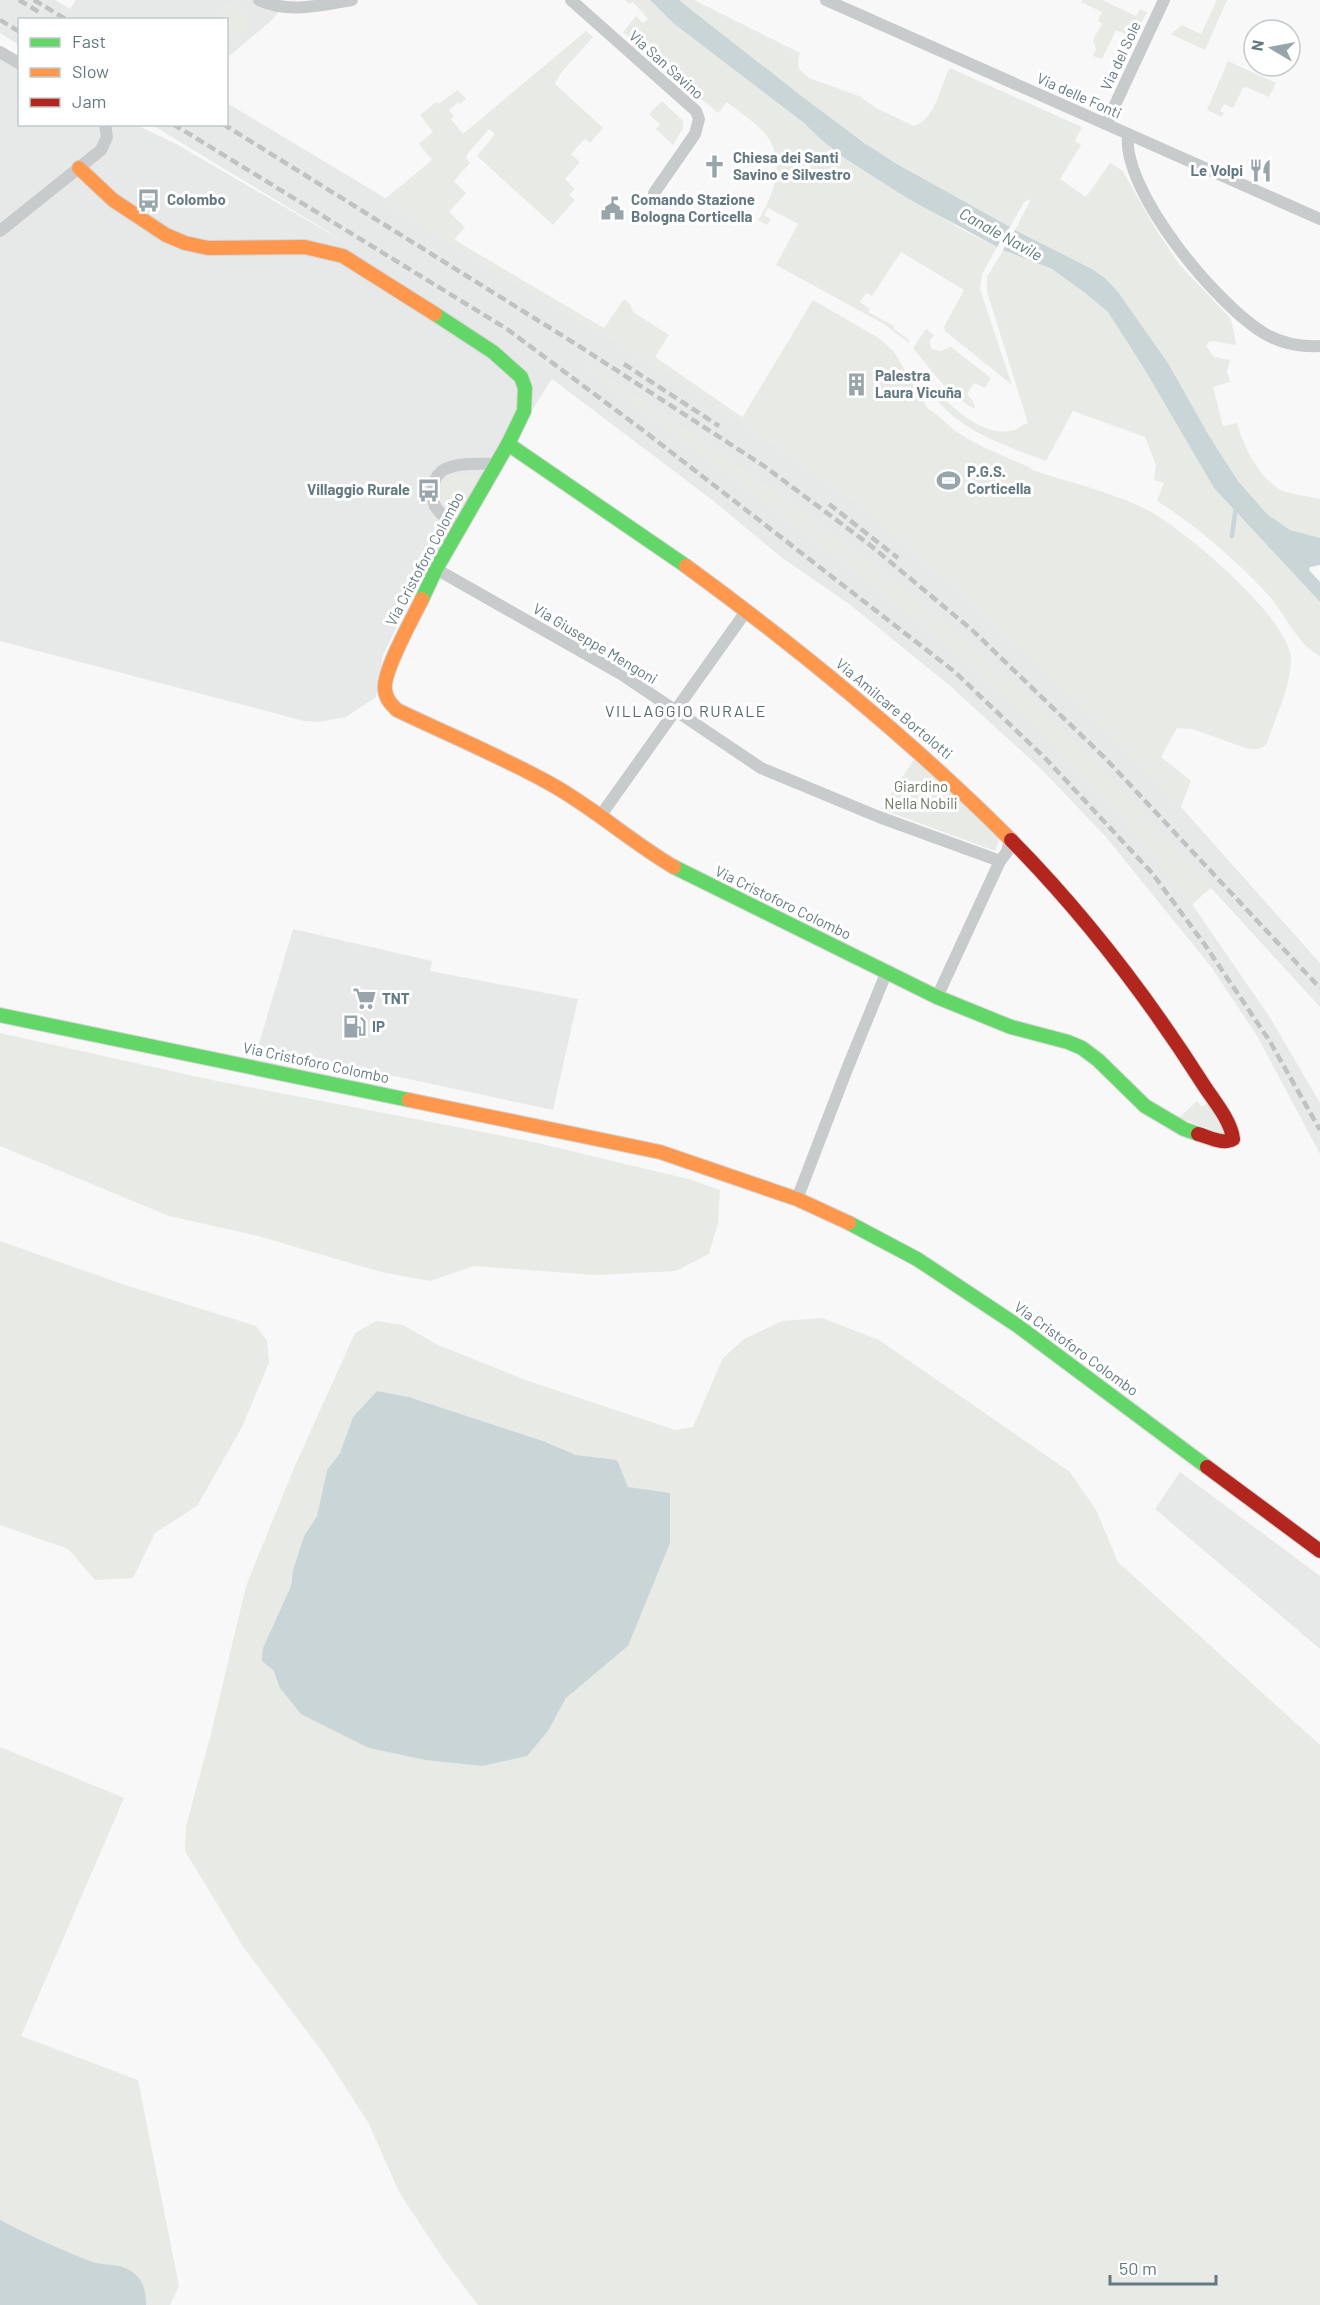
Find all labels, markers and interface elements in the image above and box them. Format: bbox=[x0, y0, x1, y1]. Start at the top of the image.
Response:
legend bbox=[18, 18, 228, 126]
street label: Via del Sole bbox=[1096, 18, 1144, 93]
north arrow bbox=[1242, 18, 1302, 78]
street label: Via San Savino bbox=[626, 26, 708, 102]
text: Fast bbox=[72, 30, 106, 52]
text: N bbox=[1246, 38, 1267, 52]
text: Slow bbox=[72, 60, 109, 82]
street label: Via delle Fonti bbox=[1034, 68, 1125, 122]
text: Jam bbox=[72, 90, 106, 112]
place label: Chiesa dei Santi Savino e Silvestro bbox=[733, 148, 851, 183]
church icon: Chiesa dei Santi Savino e Silvestro bbox=[702, 154, 728, 180]
restaurant icon: Le Volpi bbox=[1248, 158, 1274, 184]
place label: Le Volpi bbox=[1190, 161, 1243, 179]
bus stop icon: Colombo bbox=[136, 187, 162, 213]
place label: Colombo bbox=[167, 190, 226, 208]
place label: Comando Stazione Bologna Corticella bbox=[631, 190, 755, 225]
public building icon: Comando Stazione Bologna Corticella bbox=[600, 196, 626, 222]
water label: Canale Navile bbox=[957, 203, 1046, 264]
place label: Palestra Laura Vicuña bbox=[875, 366, 962, 401]
building icon: Palestra Laura Vicuña bbox=[844, 372, 870, 398]
place label: P.G.S. Corticella bbox=[967, 462, 1031, 497]
sports icon: P.G.S. Corticella bbox=[936, 468, 962, 494]
bus stop icon: Villaggio Rurale bbox=[415, 477, 441, 503]
place label: Villaggio Rurale bbox=[307, 480, 410, 498]
street label: Via Cristoforo Colombo bbox=[381, 488, 467, 629]
street label: Via Giuseppe Mengoni bbox=[530, 599, 661, 687]
street label: Via Amilcare Bortolotti bbox=[833, 654, 957, 762]
district label: VILLAGGIO RURALE bbox=[605, 701, 767, 720]
park label: Giardino Nella Nobili bbox=[884, 777, 958, 812]
street label: Via Cristoforo Colombo bbox=[712, 861, 854, 943]
supermarket icon: TNT bbox=[351, 986, 377, 1012]
place label: TNT bbox=[382, 989, 410, 1007]
fuel station icon: IP bbox=[341, 1014, 367, 1040]
place label: IP bbox=[372, 1017, 385, 1035]
street label: Via Cristoforo Colombo bbox=[241, 1038, 391, 1086]
street label: Via Cristoforo Colombo bbox=[1011, 1297, 1142, 1399]
scale bar bbox=[1110, 2248, 1216, 2286]
text: 50 m bbox=[1119, 2257, 1157, 2279]

